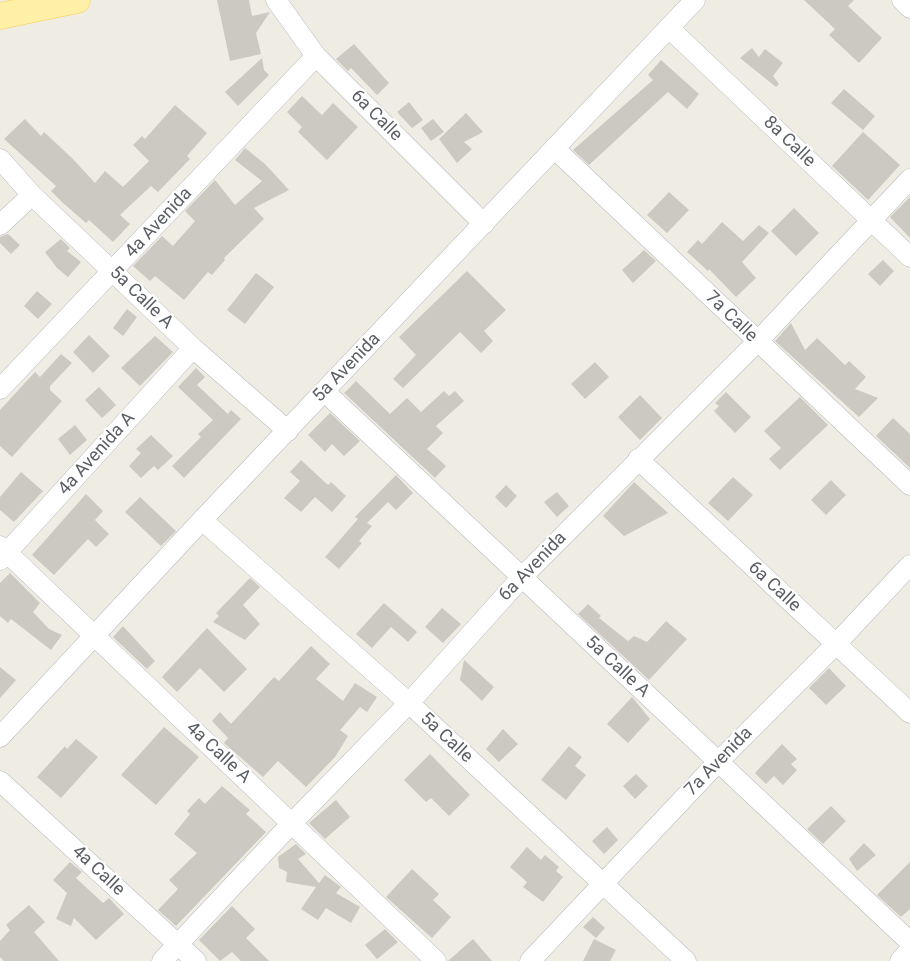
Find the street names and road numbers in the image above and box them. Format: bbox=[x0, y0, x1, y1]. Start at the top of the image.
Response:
street label: 6a Calle bbox=[346, 86, 406, 146]
street label: 8a Calle bbox=[758, 112, 820, 172]
street label: 4a Avenida bbox=[121, 183, 197, 263]
street label: 5a Calle A bbox=[105, 262, 177, 334]
street label: 7a Calle bbox=[700, 287, 762, 347]
street label: 5a Avenida bbox=[309, 329, 385, 407]
street label: 4a Avenida A bbox=[54, 408, 140, 500]
street label: 6a Avenida bbox=[495, 528, 571, 606]
street label: 6a Calle bbox=[743, 557, 805, 617]
street label: 5a Calle A bbox=[580, 632, 654, 702]
street label: 5a Calle bbox=[415, 708, 477, 768]
street label: 4a Calle A bbox=[181, 718, 255, 788]
street label: 7a Avenida bbox=[681, 723, 757, 801]
street label: 4a Calle bbox=[67, 841, 129, 901]

